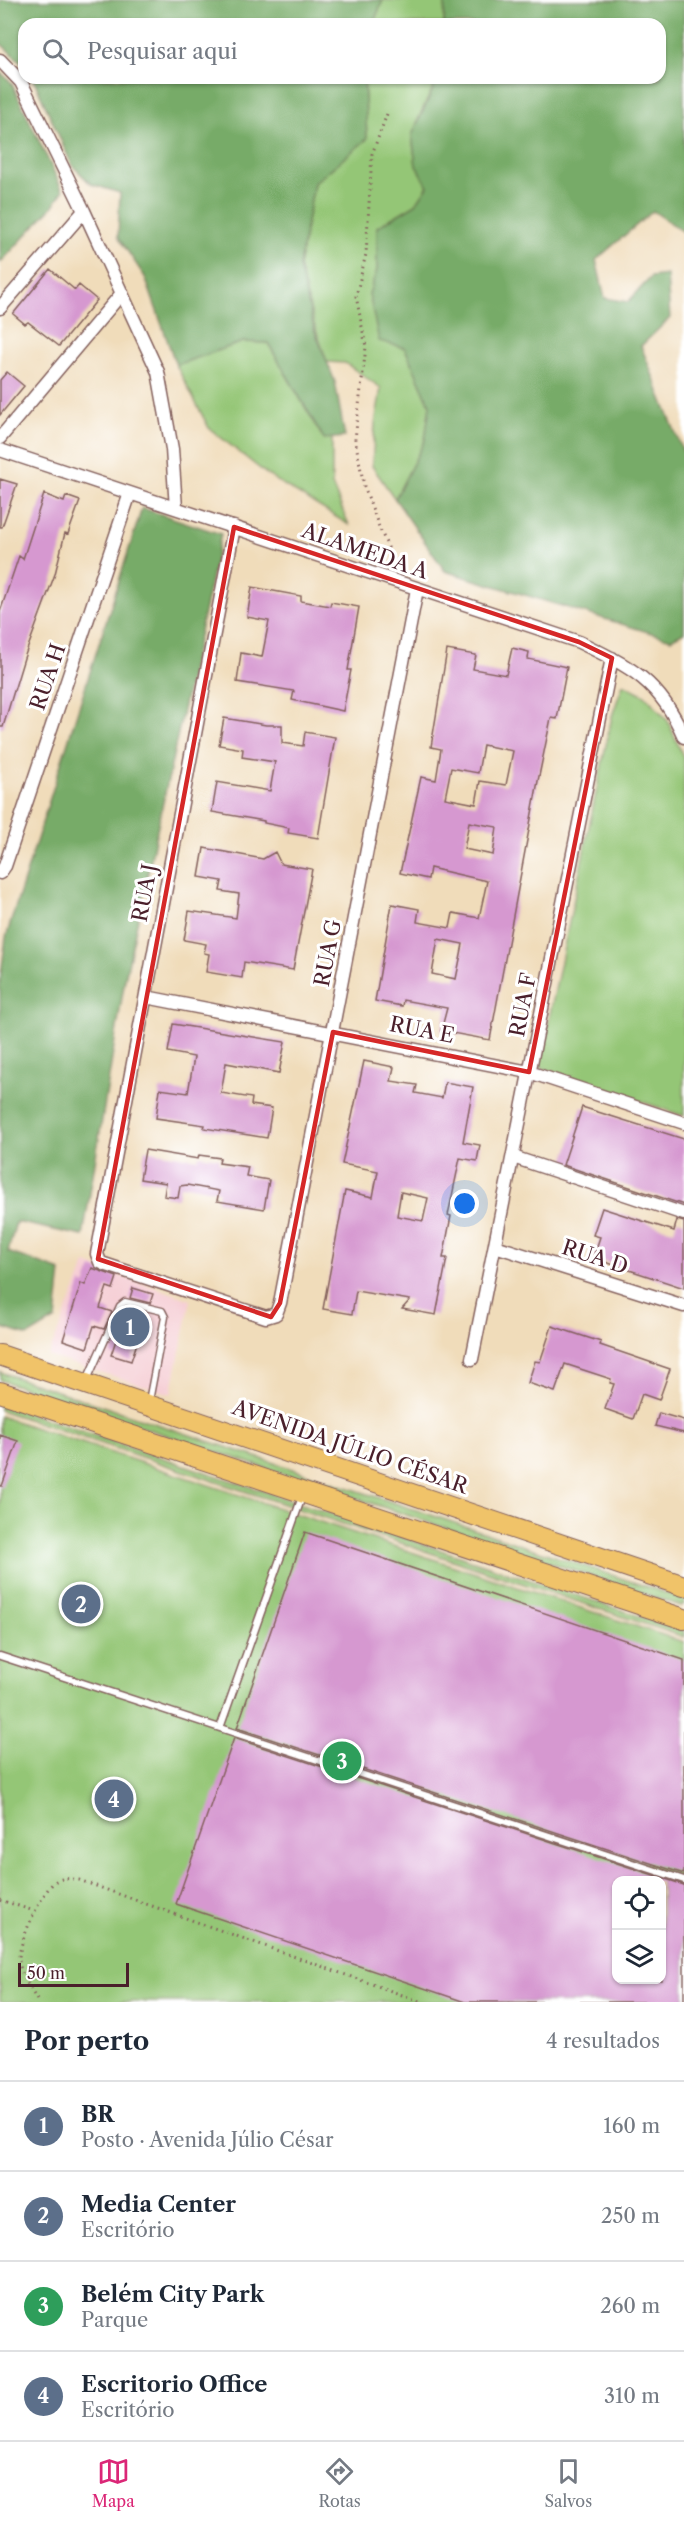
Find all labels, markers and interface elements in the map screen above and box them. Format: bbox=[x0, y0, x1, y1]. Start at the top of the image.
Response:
search box bbox=[18, 18, 666, 84]
icon: search bbox=[39, 35, 72, 68]
text: Pesquisar aqui bbox=[87, 38, 237, 65]
street label: ALAMEDA A bbox=[298, 517, 432, 584]
street label: RUA H bbox=[24, 640, 71, 713]
street label: RUA J bbox=[127, 862, 162, 924]
street label: RUA G bbox=[309, 917, 346, 989]
street label: RUA F bbox=[504, 970, 541, 1039]
street label: RUA E bbox=[388, 1011, 457, 1048]
your location bbox=[450, 1189, 479, 1218]
street label: RUA D bbox=[559, 1234, 631, 1279]
pin: 1 bbox=[110, 1304, 150, 1350]
street label: AVENIDA JÚLIO CÉSAR bbox=[228, 1394, 473, 1499]
pin: 2 bbox=[62, 1582, 100, 1626]
pin: 3 bbox=[322, 1738, 362, 1784]
pin: 4 bbox=[94, 1776, 134, 1822]
map controls bbox=[612, 1876, 666, 1984]
button: locate bbox=[612, 1876, 666, 1930]
button: layers bbox=[612, 1930, 666, 1984]
scale bar bbox=[18, 1960, 129, 1988]
text: 50 m bbox=[27, 1963, 65, 1983]
text: Por perto bbox=[24, 2025, 149, 2057]
text: 4 resultados bbox=[546, 2029, 660, 2053]
text: BR bbox=[81, 2101, 114, 2128]
text: 1 bbox=[39, 2114, 48, 2138]
text: 160 m bbox=[603, 2114, 660, 2138]
text: Posto · Avenida Júlio César bbox=[81, 2128, 334, 2152]
text: Media Center bbox=[81, 2191, 236, 2218]
text: 2 bbox=[38, 2204, 49, 2228]
text: 250 m bbox=[601, 2204, 660, 2228]
text: Escritório bbox=[81, 2218, 175, 2242]
text: Belém City Park bbox=[81, 2281, 264, 2308]
text: 3 bbox=[38, 2294, 49, 2318]
text: 260 m bbox=[600, 2294, 660, 2318]
text: Parque bbox=[81, 2308, 148, 2332]
text: Escritorio Office bbox=[81, 2371, 268, 2398]
text: 4 bbox=[38, 2384, 49, 2408]
text: 310 m bbox=[604, 2384, 660, 2408]
text: Escritório bbox=[81, 2398, 175, 2422]
tab: Mapa bbox=[92, 2455, 135, 2511]
tab: Rotas bbox=[318, 2455, 361, 2511]
tab: Salvos bbox=[545, 2455, 592, 2511]

